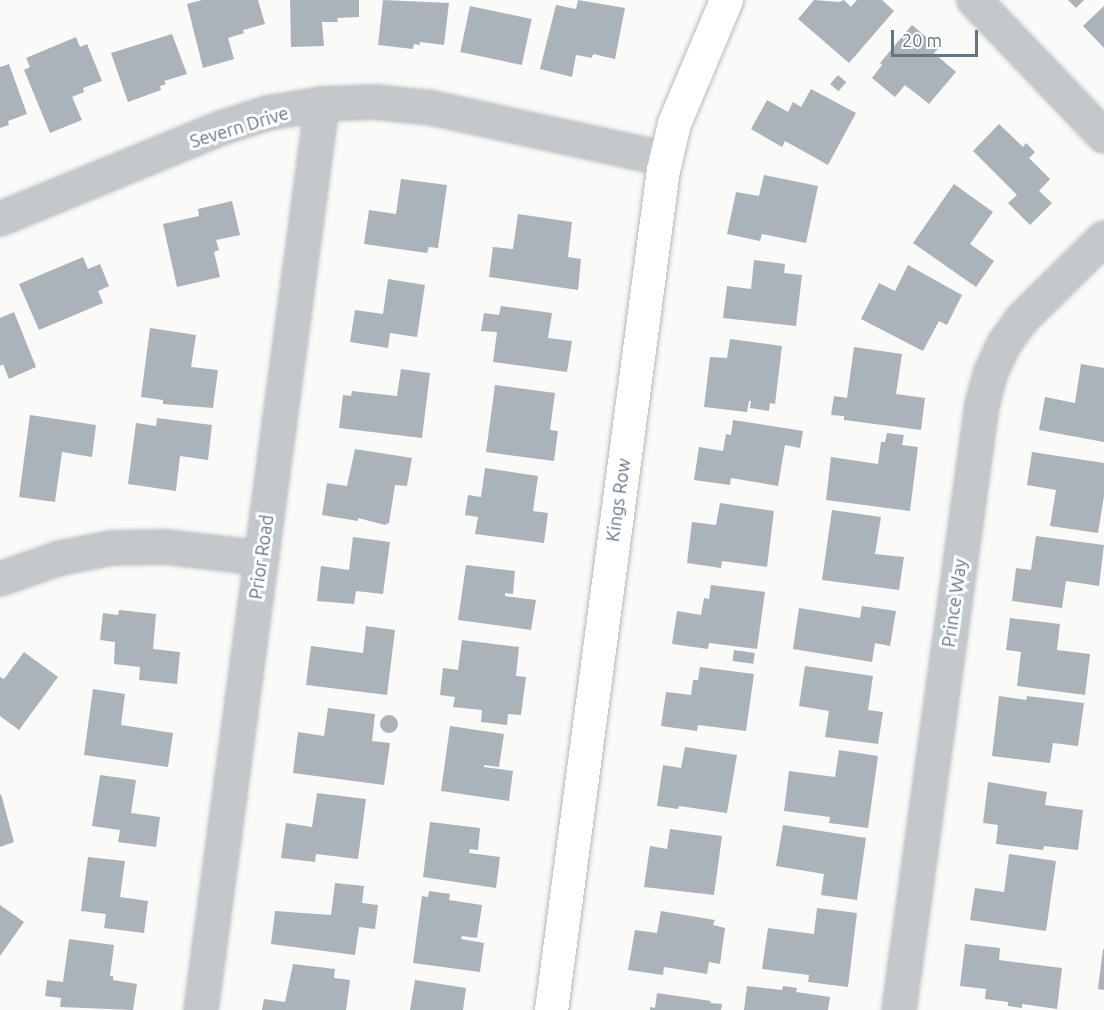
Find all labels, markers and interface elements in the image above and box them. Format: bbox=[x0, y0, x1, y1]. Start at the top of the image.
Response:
scale bar bbox=[894, 18, 981, 56]
text: 20 m bbox=[902, 30, 942, 50]
street label: Severn Drive bbox=[187, 102, 291, 152]
street label: Kings Row bbox=[601, 457, 635, 543]
street label: Prior Road bbox=[244, 513, 278, 601]
street label: Prince Way bbox=[937, 558, 971, 648]

